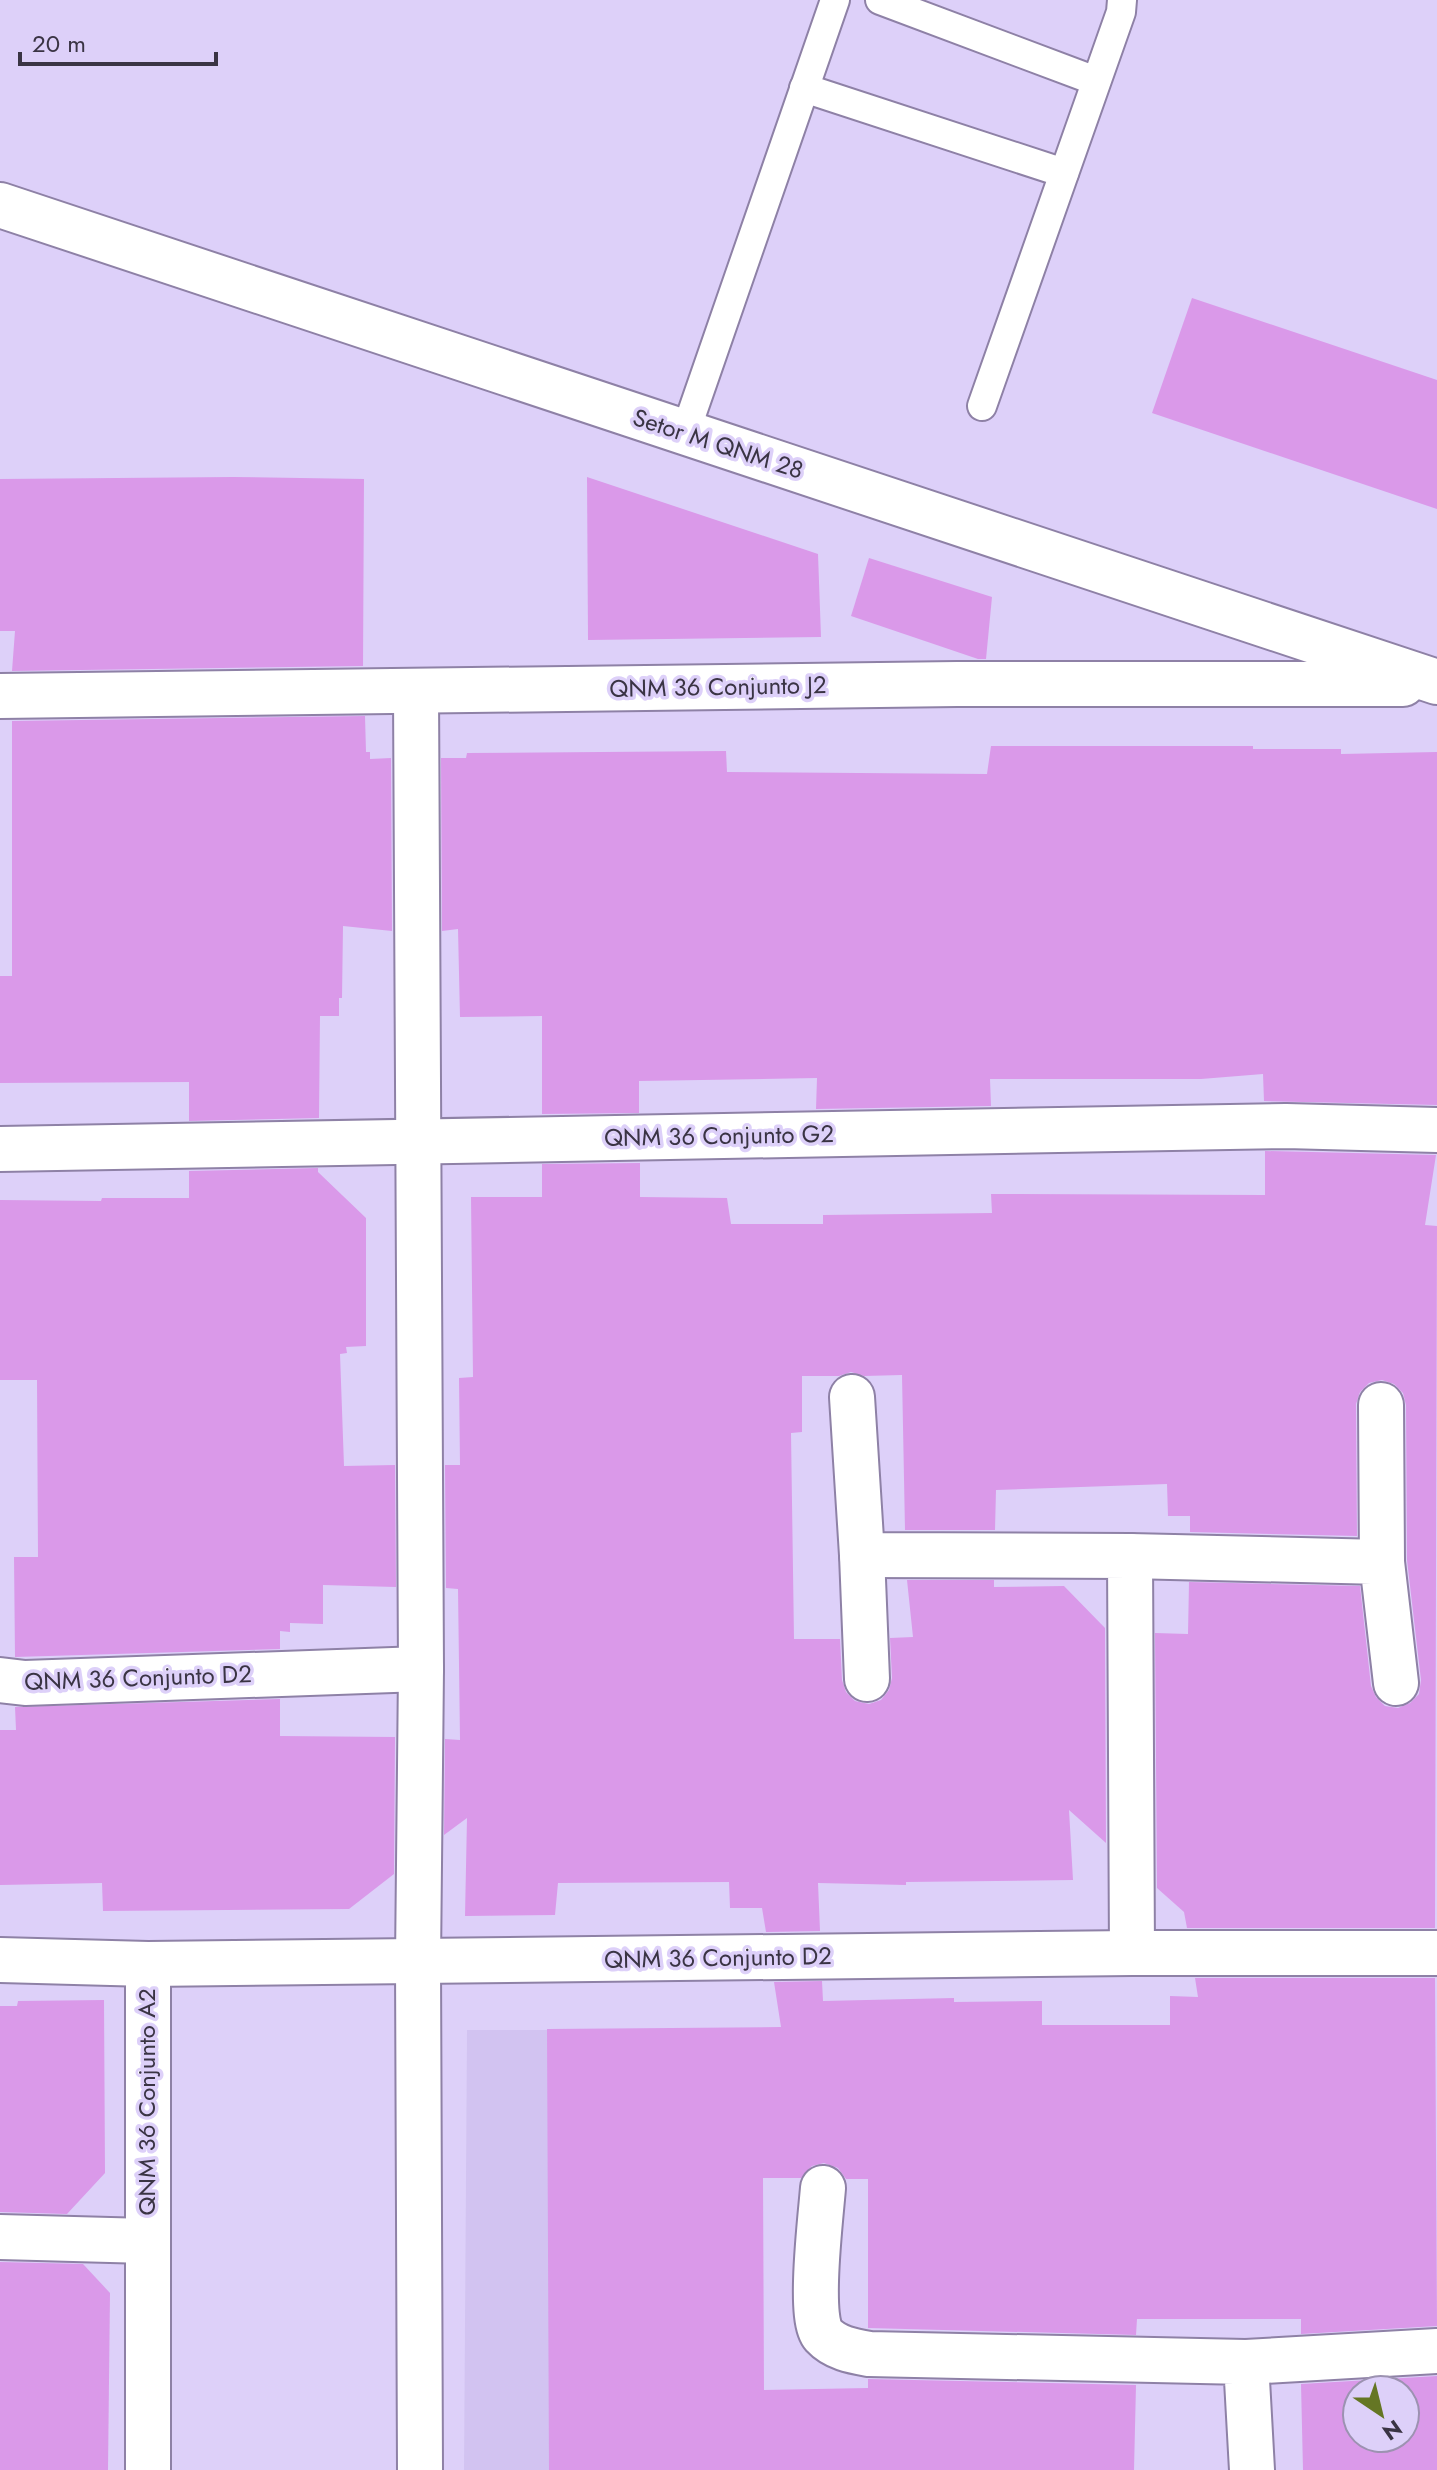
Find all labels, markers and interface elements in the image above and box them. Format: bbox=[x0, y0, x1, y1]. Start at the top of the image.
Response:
scale bar bbox=[20, 16, 216, 66]
text: 20 m bbox=[32, 26, 86, 61]
street label: Setor M QNM 28 bbox=[628, 399, 808, 488]
street label: QNM 36 Conjunto J2 bbox=[609, 667, 827, 706]
street label: QNM 36 Conjunto G2 bbox=[604, 1116, 834, 1155]
street label: QNM 36 Conjunto D2 bbox=[24, 1656, 252, 1699]
street label: QNM 36 Conjunto D2 bbox=[604, 1938, 832, 1977]
street label: QNM 36 Conjunto A2 bbox=[129, 1988, 164, 2216]
north arrow bbox=[1341, 2374, 1421, 2454]
text: N bbox=[1376, 2412, 1409, 2448]

